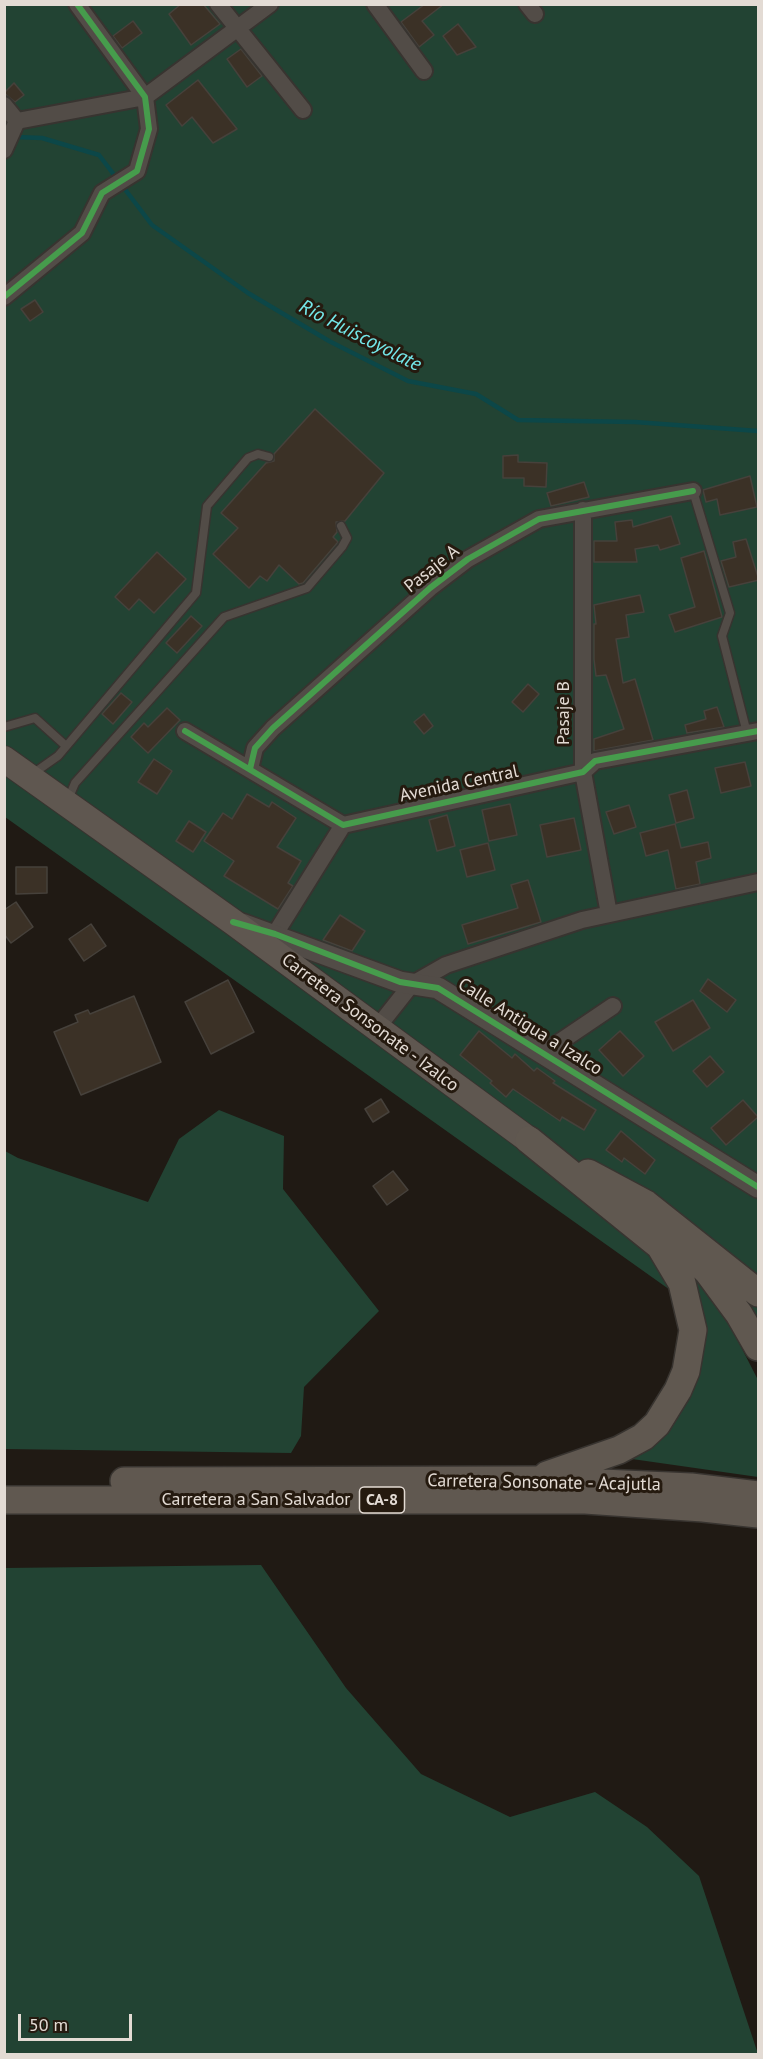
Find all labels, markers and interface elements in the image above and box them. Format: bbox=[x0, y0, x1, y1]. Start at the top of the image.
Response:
water label: Río Huiscoyolate bbox=[295, 295, 425, 377]
street label: Pasaje A bbox=[400, 540, 464, 598]
street label: Pasaje B bbox=[553, 681, 575, 745]
street label: Avenida Central bbox=[398, 761, 520, 807]
street label: Carretera Sonsonate - Izalco bbox=[277, 949, 463, 1097]
street label: Calle Antigua a Izalco bbox=[454, 974, 606, 1080]
street label: Carretera Sonsonate - Acajutla bbox=[427, 1470, 661, 1496]
road number: CA-8 bbox=[360, 1487, 404, 1513]
street label: Carretera a San Salvador bbox=[162, 1489, 350, 1511]
scale bar bbox=[21, 2002, 135, 2040]
text: 50 m bbox=[29, 2013, 68, 2036]

